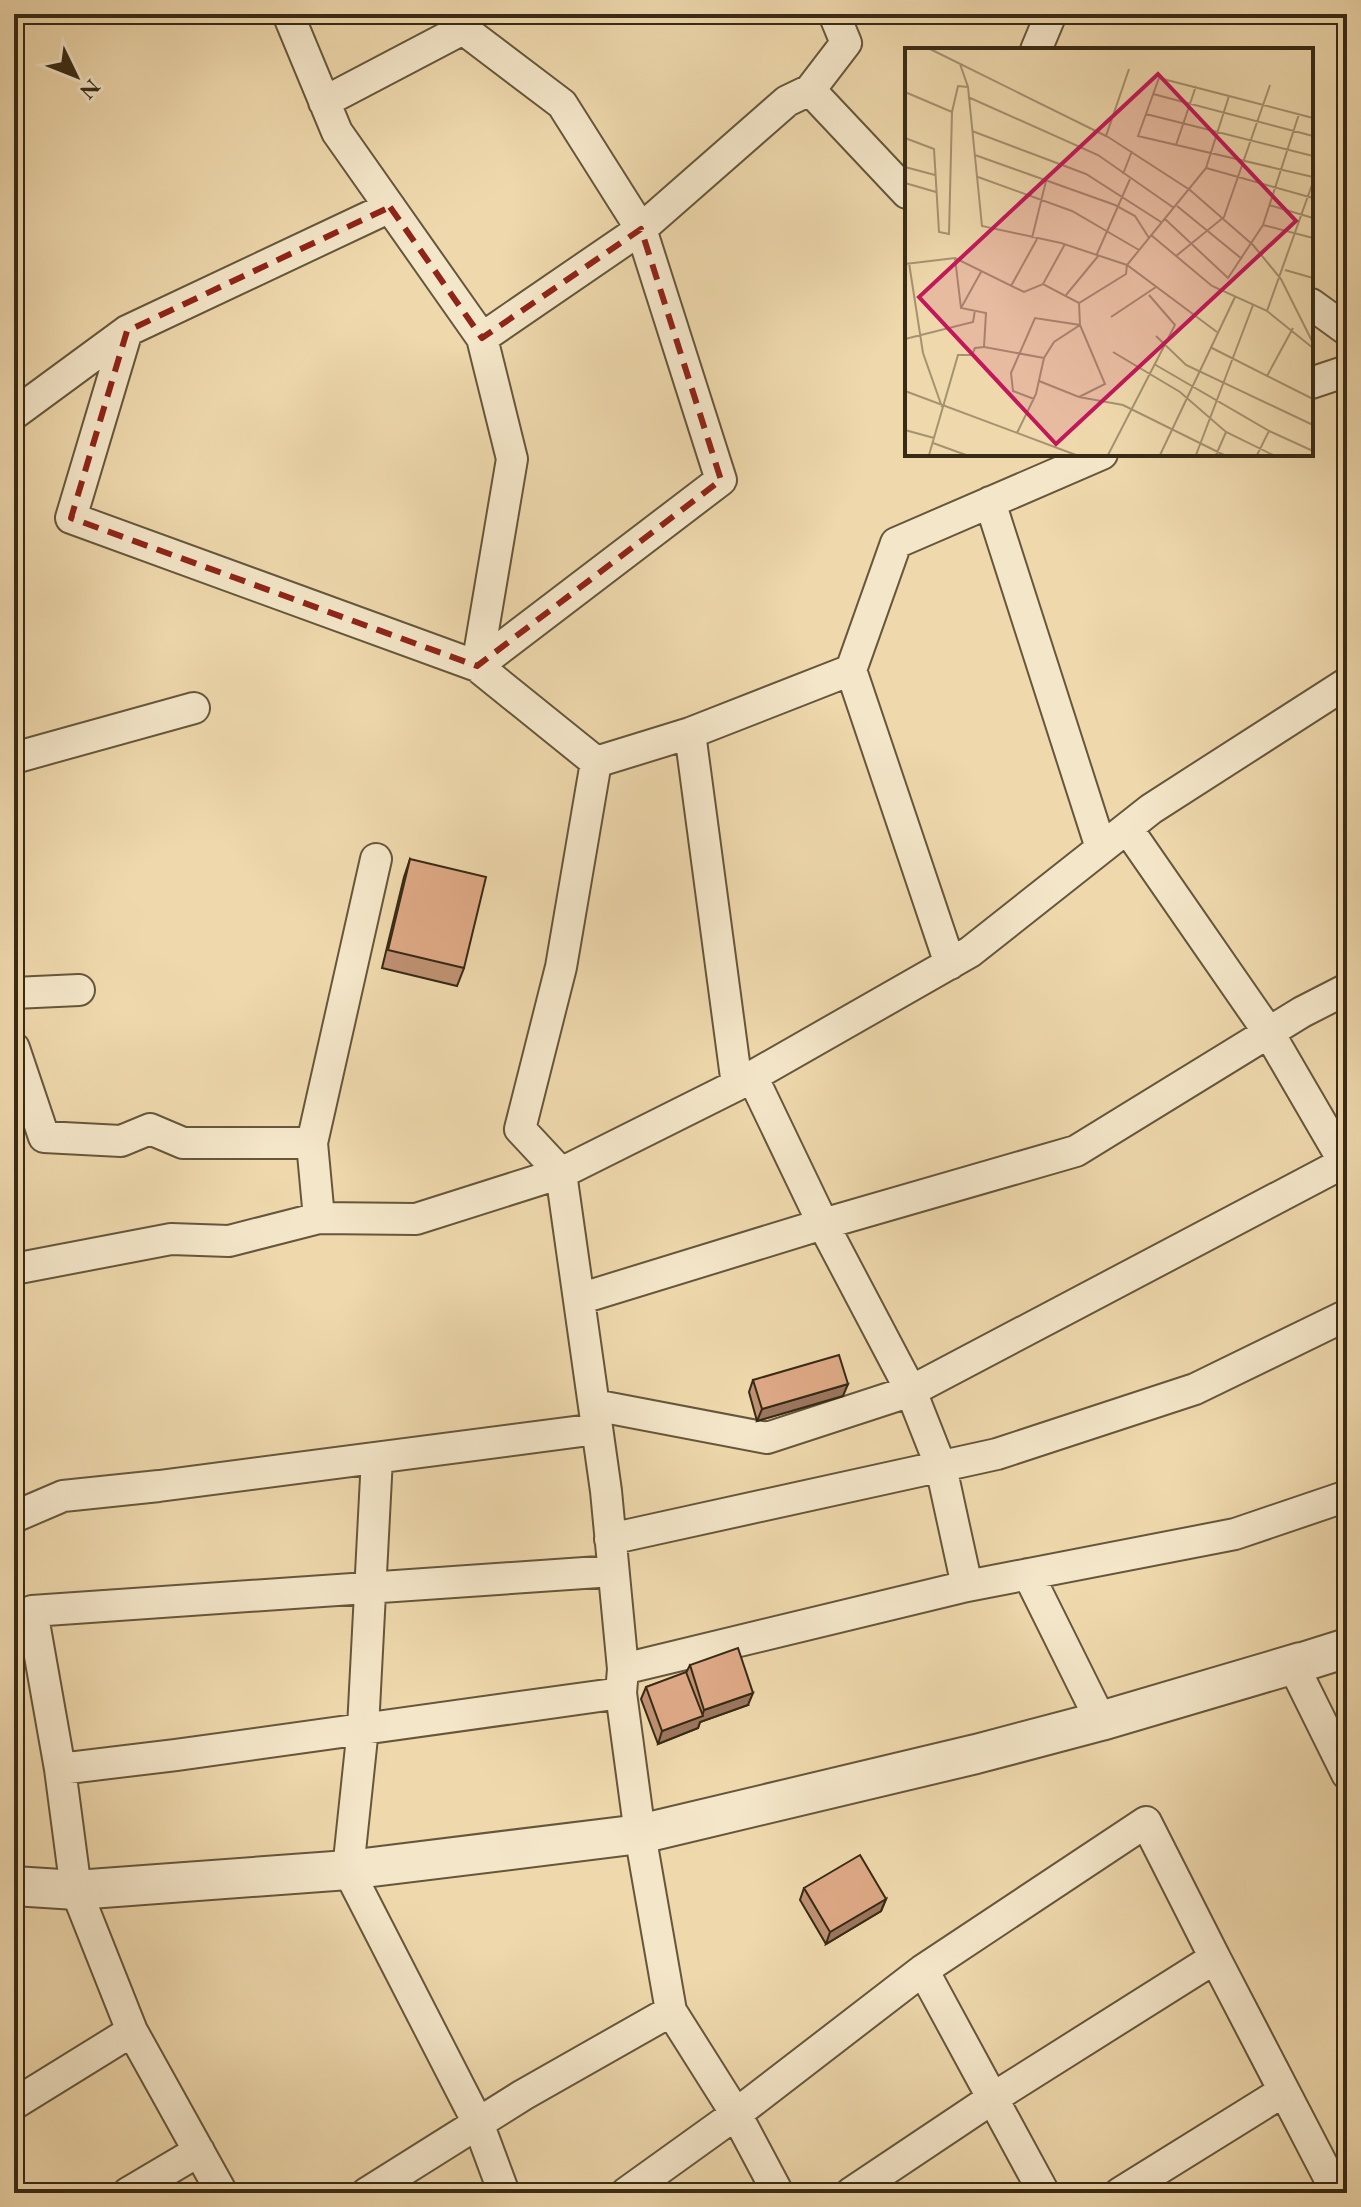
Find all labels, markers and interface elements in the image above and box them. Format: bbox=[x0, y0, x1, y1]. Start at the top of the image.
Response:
north arrow bbox=[36, 36, 116, 116]
inset map bbox=[905, 48, 1313, 456]
text: N bbox=[73, 73, 107, 106]

